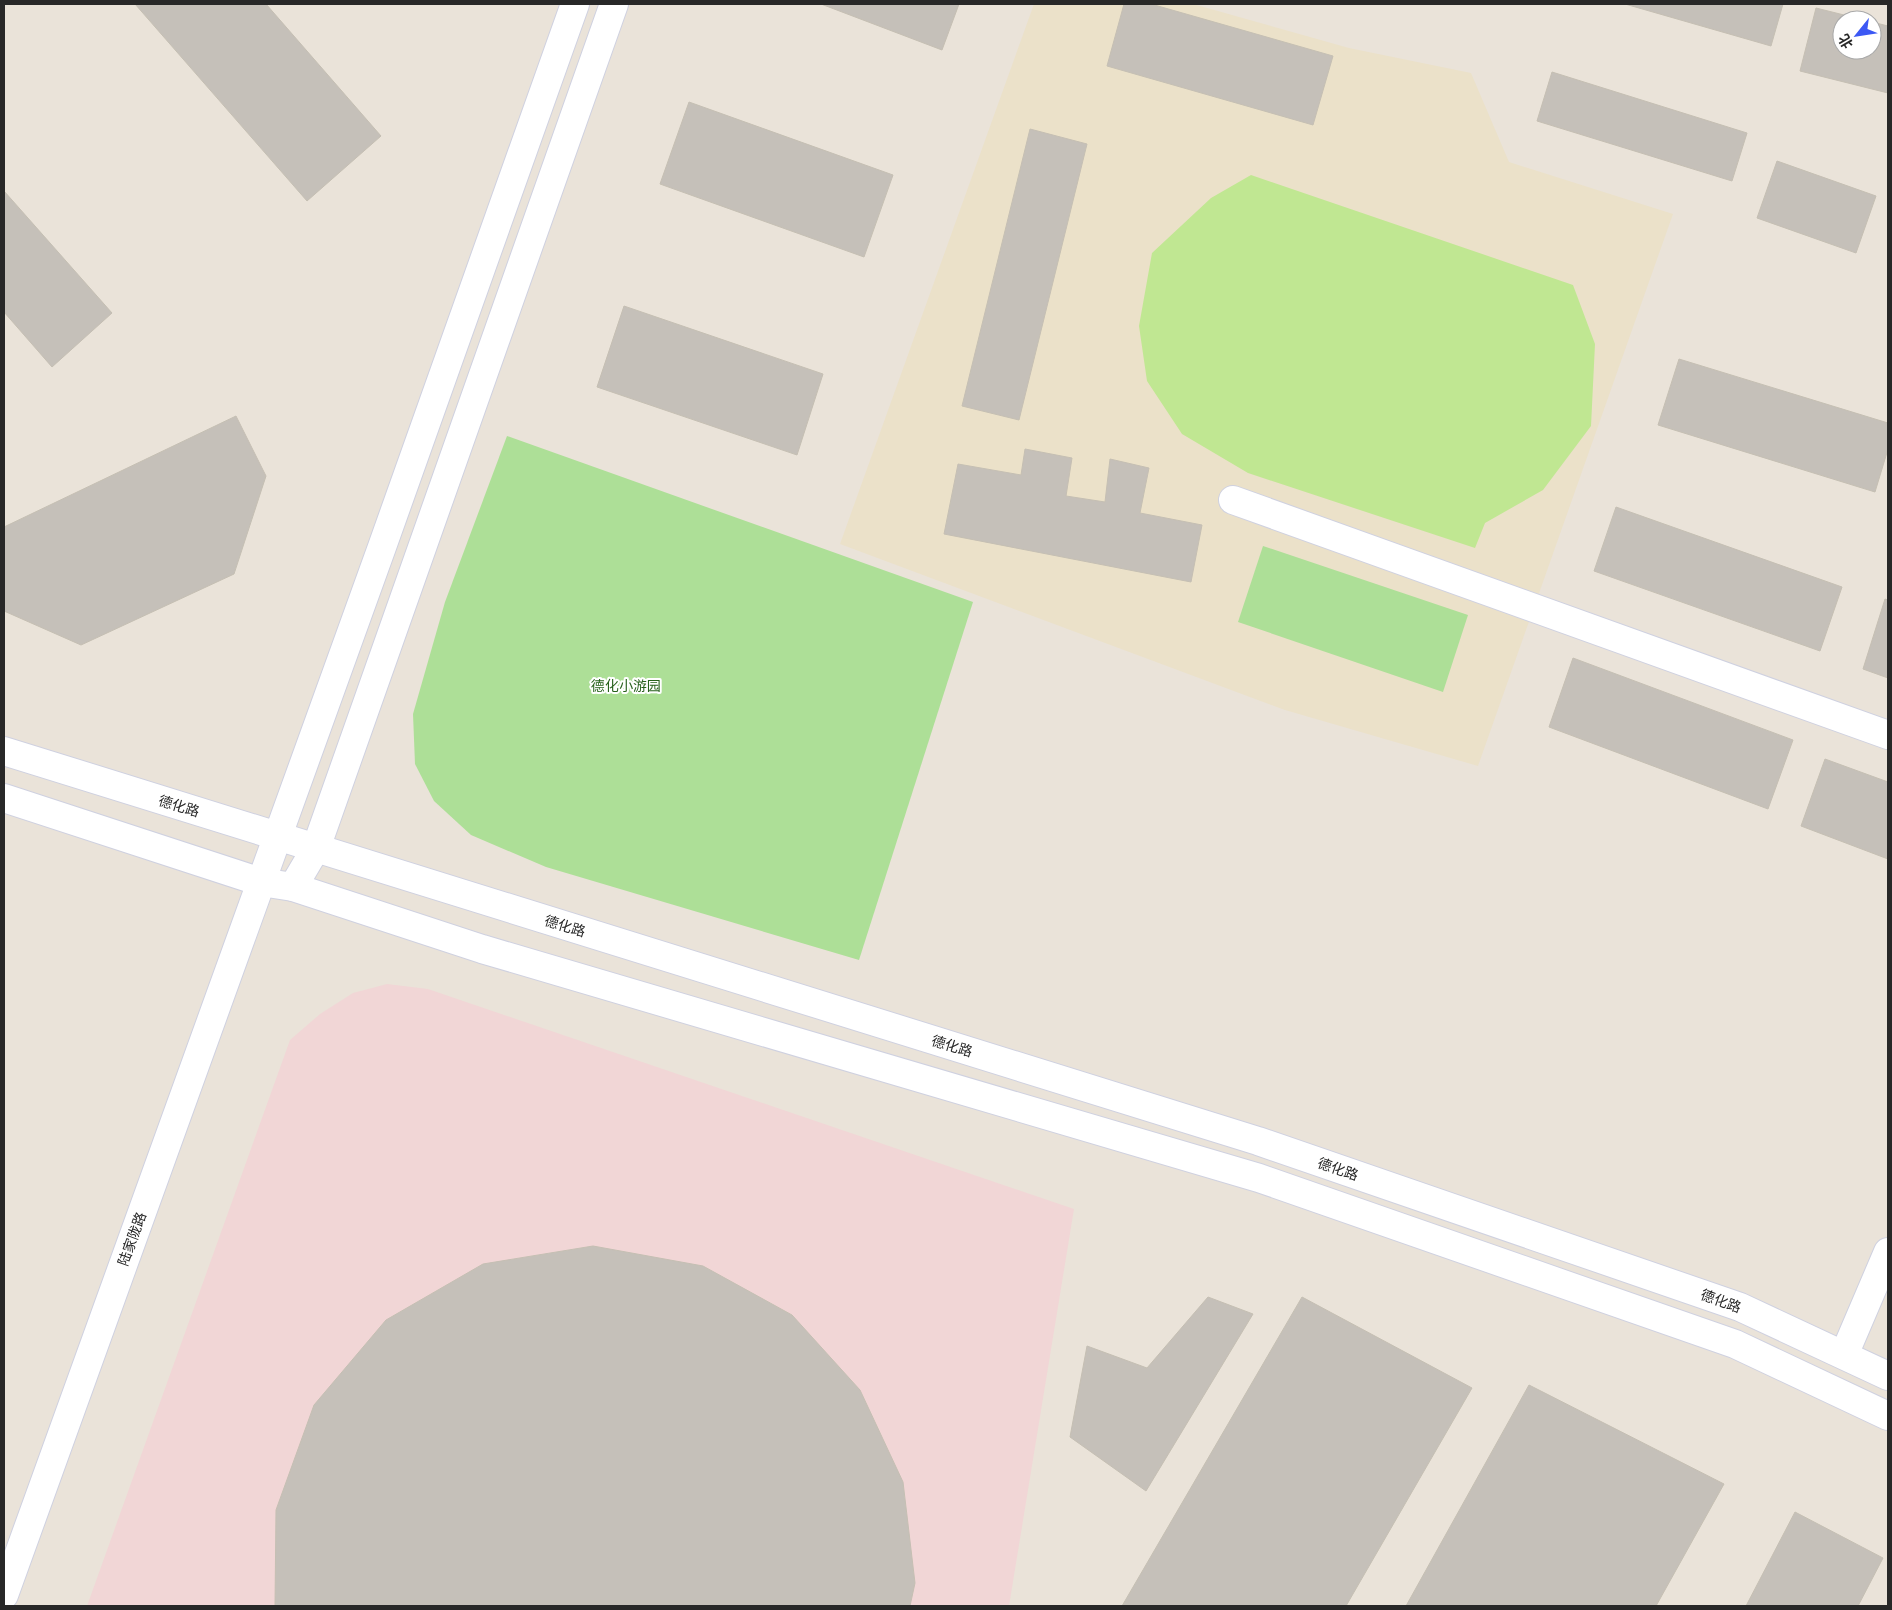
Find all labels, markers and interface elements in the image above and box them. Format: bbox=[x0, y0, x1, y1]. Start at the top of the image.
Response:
north arrow bbox=[1832, 10, 1882, 60]
text: 北 bbox=[1836, 31, 1856, 51]
park label: 德化小游园 bbox=[591, 678, 661, 694]
street label: 德化路 bbox=[157, 792, 201, 820]
street label: 德化路 bbox=[543, 912, 587, 940]
street label: 德化路 bbox=[930, 1032, 974, 1060]
street label: 德化路 bbox=[1316, 1155, 1360, 1183]
street label: 陆家陇路 bbox=[115, 1210, 149, 1268]
street label: 德化路 bbox=[1699, 1286, 1743, 1316]

